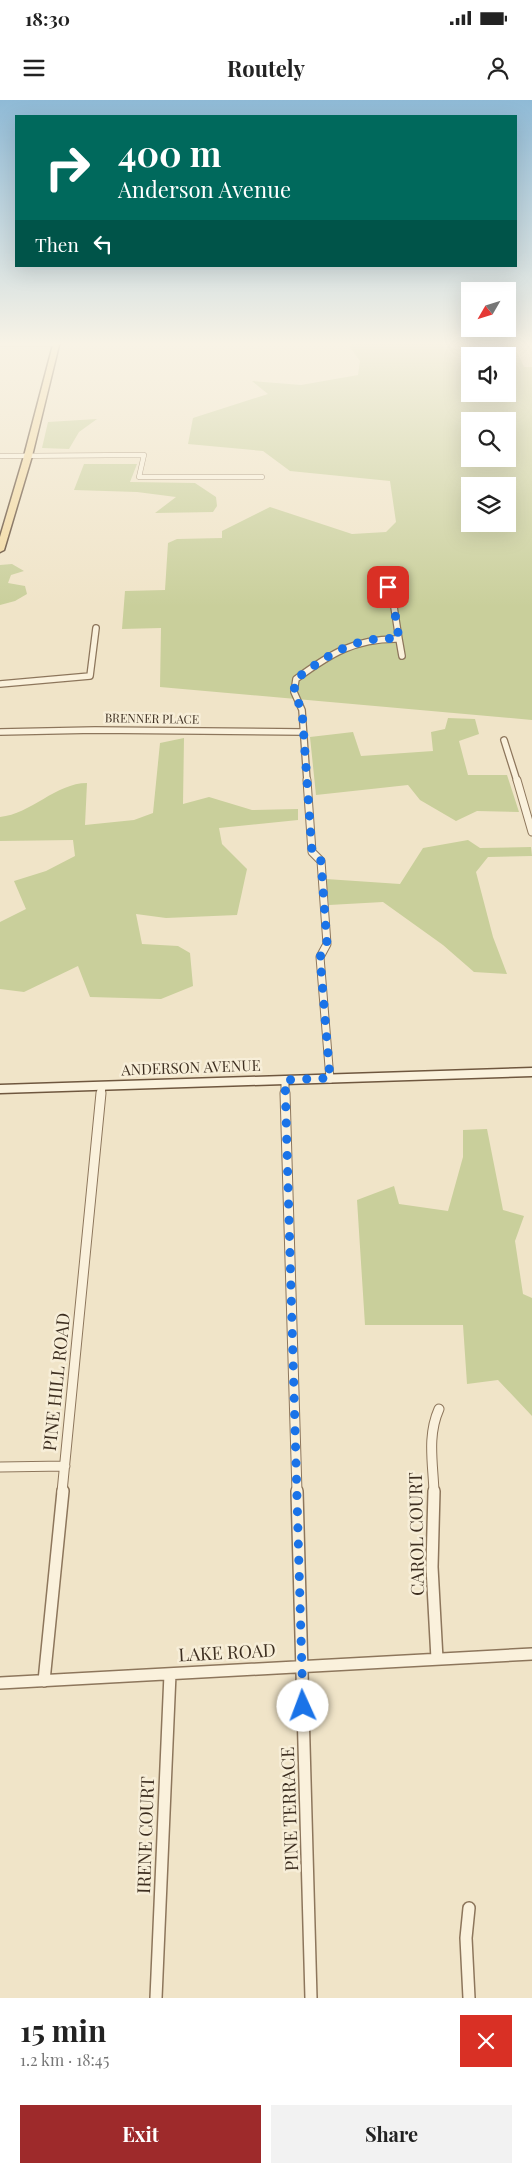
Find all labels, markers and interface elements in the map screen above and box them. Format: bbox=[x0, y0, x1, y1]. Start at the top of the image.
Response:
text: 18:30 bbox=[25, 5, 70, 31]
text: Routely bbox=[227, 53, 305, 83]
icon: menu bbox=[20, 54, 48, 82]
icon: person bbox=[484, 54, 512, 82]
text: 400 m bbox=[118, 129, 221, 176]
icon: right bbox=[35, 135, 100, 200]
text: Anderson Avenue bbox=[118, 174, 291, 204]
icon: left bbox=[89, 230, 117, 258]
text: Then bbox=[35, 231, 79, 257]
north arrow bbox=[461, 282, 516, 338]
map controls bbox=[461, 282, 516, 532]
button: sound bbox=[461, 347, 516, 402]
button: search bbox=[461, 412, 516, 467]
button: layers bbox=[461, 477, 516, 532]
pin bbox=[367, 566, 409, 608]
icon: arrive bbox=[374, 573, 402, 601]
street label: BRENNER PLACE bbox=[105, 709, 199, 727]
street label: ANDERSON AVENUE bbox=[120, 1055, 261, 1079]
street label: PINE HILL ROAD bbox=[37, 1312, 75, 1452]
street label: CAROL COURT bbox=[403, 1472, 429, 1596]
street label: LAKE ROAD bbox=[178, 1637, 276, 1667]
position arrow bbox=[276, 1679, 328, 1731]
street label: PINE TERRACE bbox=[275, 1746, 303, 1872]
street label: IRENE COURT bbox=[131, 1776, 159, 1894]
text: 15 min bbox=[20, 2010, 106, 2050]
button: close bbox=[460, 2015, 512, 2067]
text: 1.2 km · 18:45 bbox=[20, 2049, 109, 2070]
button: Exit bbox=[20, 2105, 261, 2163]
button: Share bbox=[271, 2105, 512, 2163]

